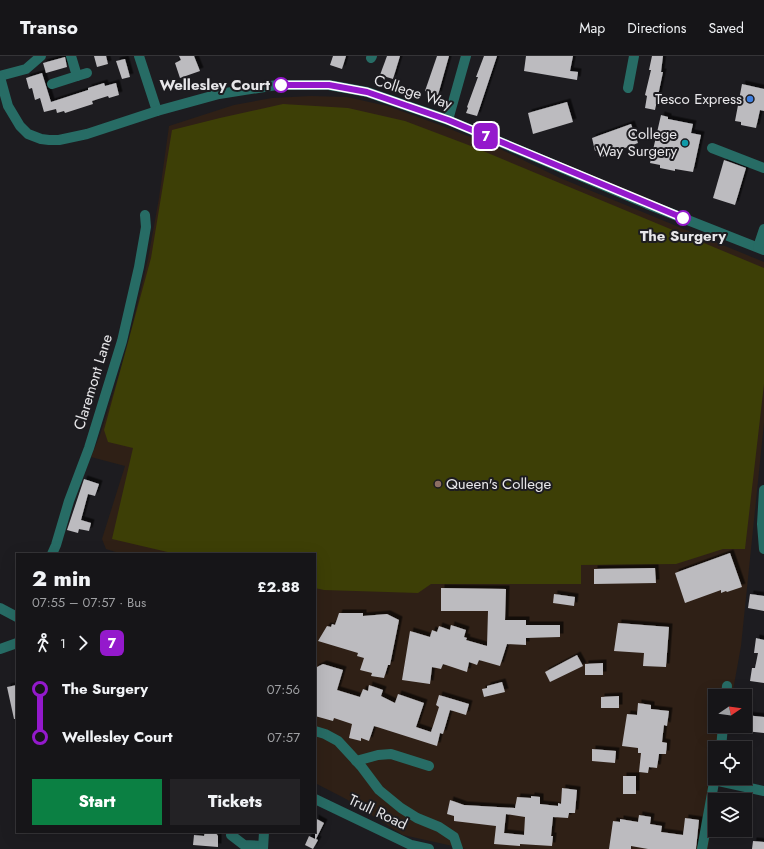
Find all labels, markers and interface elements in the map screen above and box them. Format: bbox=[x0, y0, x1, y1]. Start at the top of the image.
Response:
text: Transo bbox=[20, 14, 78, 41]
text: Map bbox=[579, 18, 605, 38]
text: Directions bbox=[627, 18, 687, 38]
text: Saved bbox=[709, 18, 744, 38]
street label: College Way bbox=[371, 69, 455, 115]
place label: Wellesley Court bbox=[159, 74, 270, 96]
marker: Wellesley Court bbox=[273, 77, 289, 93]
place label: Tesco Express bbox=[655, 88, 742, 110]
marker: Tesco Express bbox=[745, 94, 755, 104]
line badge: 7 bbox=[473, 123, 499, 149]
place label: College Way Surgery bbox=[596, 123, 677, 162]
text: 7 bbox=[482, 126, 490, 146]
marker: College Way Surgery bbox=[680, 138, 690, 148]
marker: The Surgery bbox=[675, 210, 691, 226]
place label: The Surgery bbox=[640, 225, 726, 247]
street label: Claremont Lane bbox=[68, 331, 118, 433]
place label: Queen's College bbox=[446, 473, 552, 495]
marker: Queen's College bbox=[433, 479, 443, 489]
text: 2 min bbox=[32, 562, 91, 594]
text: £2.88 bbox=[257, 576, 300, 598]
text: 07:55 – 07:57 · Bus bbox=[32, 593, 146, 612]
icon: walk bbox=[32, 632, 54, 654]
icon: forward bbox=[72, 632, 94, 654]
text: 7 bbox=[108, 633, 116, 653]
text: 1 bbox=[60, 634, 66, 653]
text: The Surgery bbox=[62, 678, 148, 700]
text: 07:56 bbox=[267, 680, 300, 699]
north arrow bbox=[708, 689, 752, 733]
map controls bbox=[708, 689, 752, 837]
text: Wellesley Court bbox=[62, 726, 173, 748]
text: 07:57 bbox=[267, 728, 300, 747]
button: locate bbox=[708, 741, 752, 785]
button: Start bbox=[32, 779, 162, 825]
button: Tickets bbox=[170, 779, 300, 825]
street label: Trull Road bbox=[345, 789, 411, 835]
button: layers bbox=[708, 793, 752, 837]

